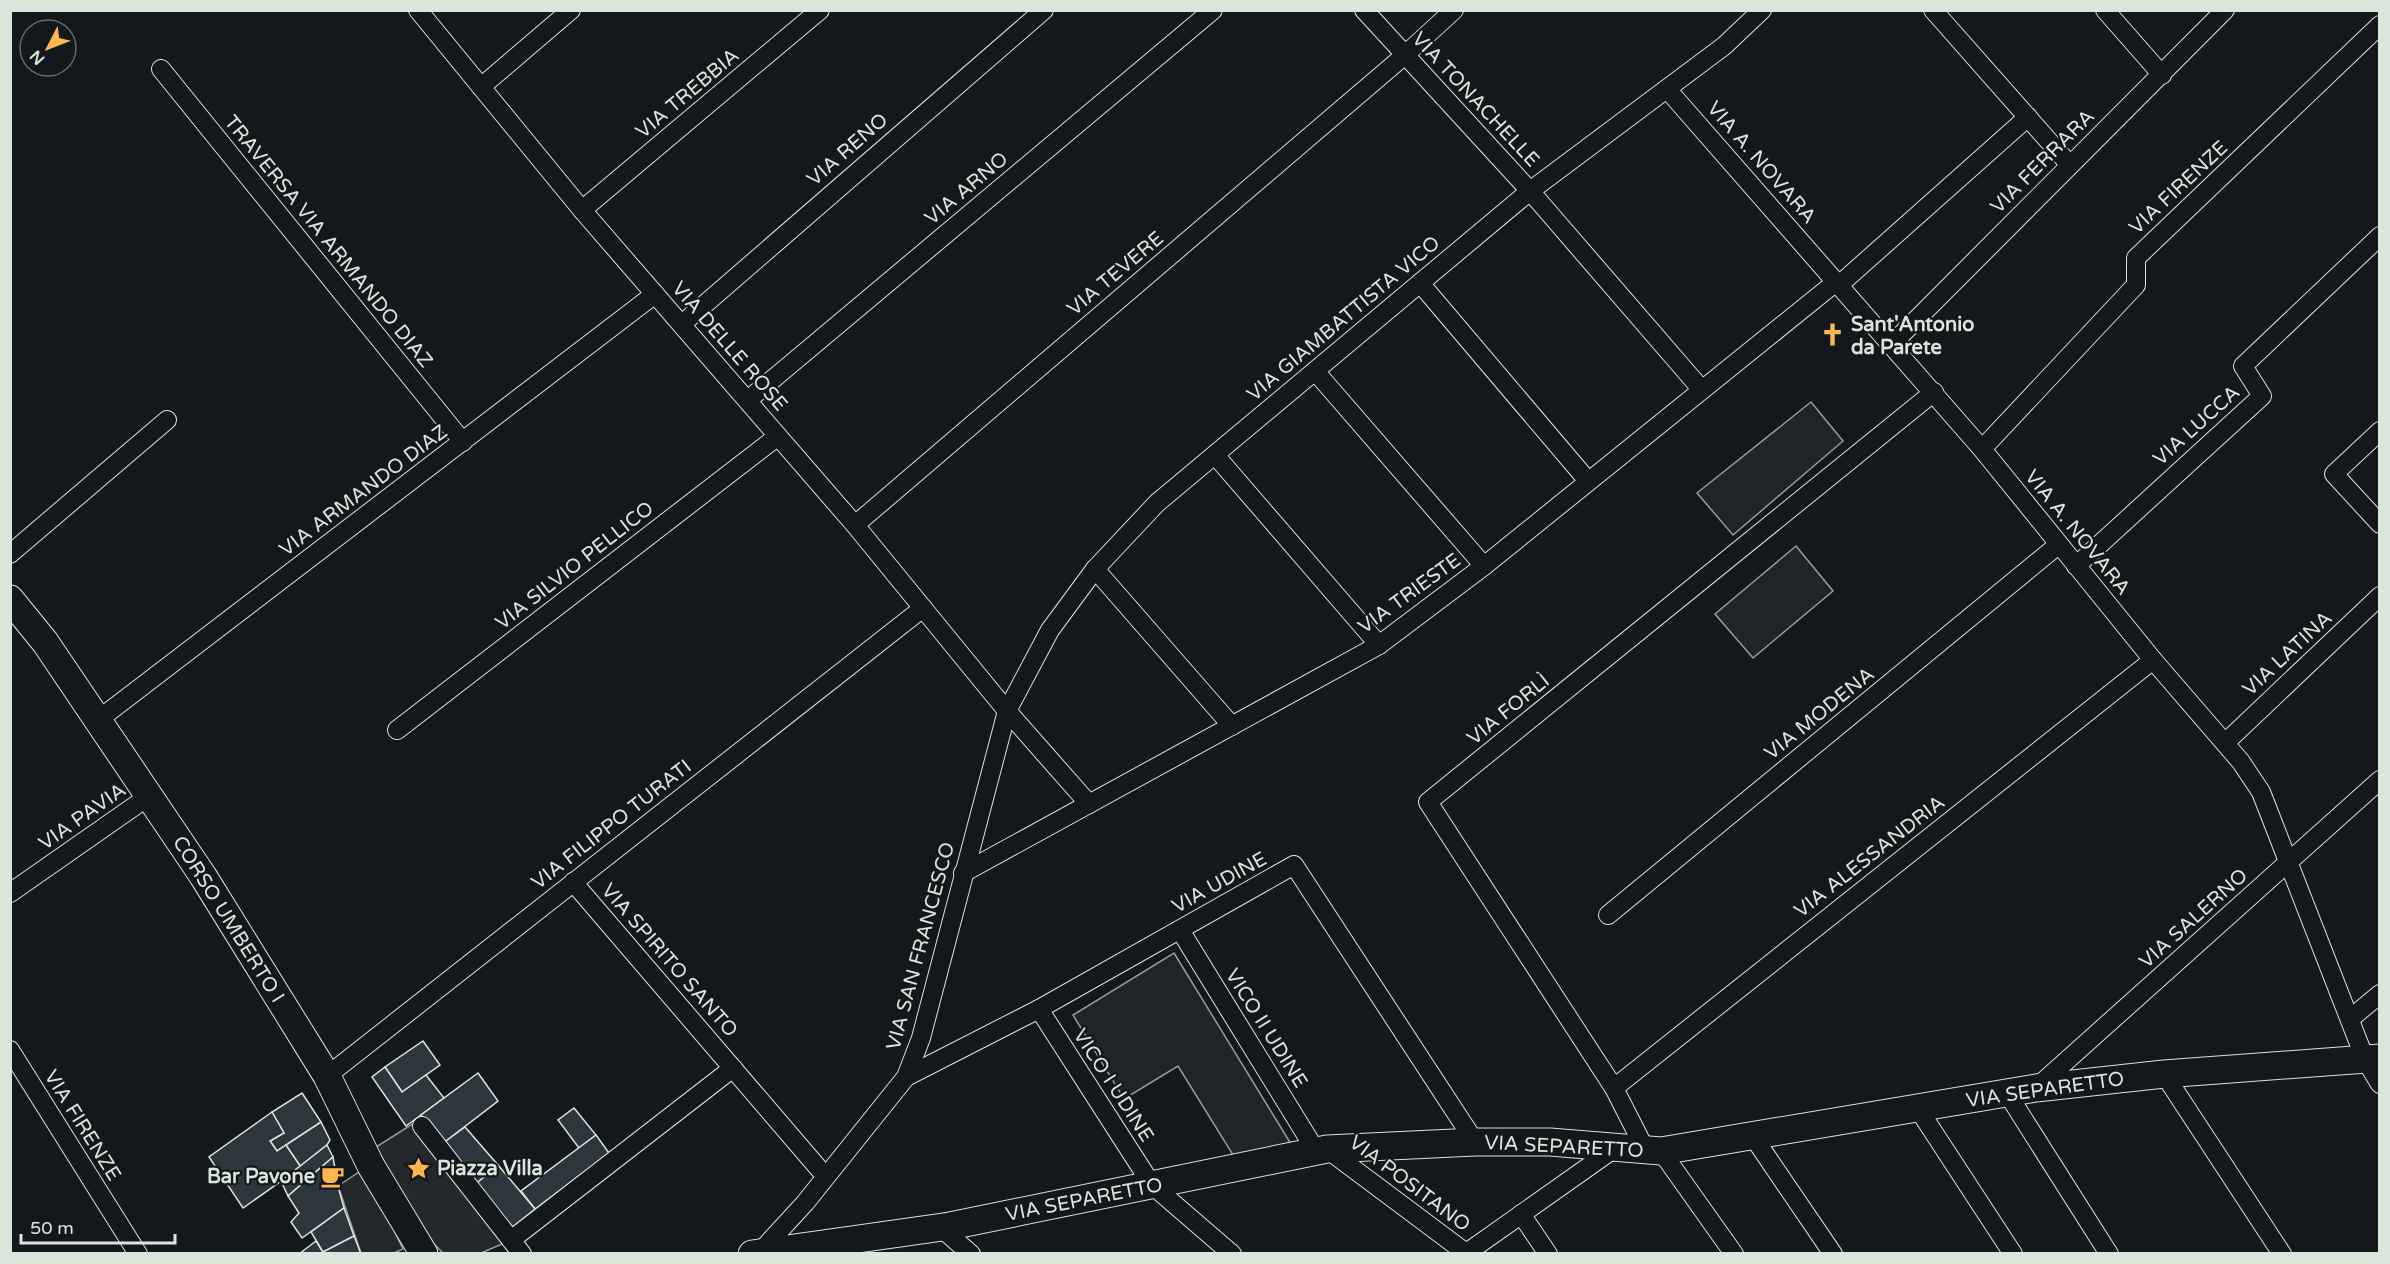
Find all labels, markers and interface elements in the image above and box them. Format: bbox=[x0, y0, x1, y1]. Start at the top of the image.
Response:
north arrow bbox=[18, 18, 78, 78]
street label: VIA TONACHELLE bbox=[1407, 27, 1544, 172]
street label: VIA TREBBIA bbox=[631, 44, 744, 144]
text: N bbox=[26, 46, 49, 69]
street label: VIA A. NOVARA bbox=[1702, 97, 1821, 229]
street label: VIA FERRARA bbox=[1986, 105, 2100, 219]
street label: VIA RENO bbox=[802, 108, 893, 191]
street label: TRAVERSA VIA ARMANDO DIAZ bbox=[219, 111, 438, 373]
street label: VIA FIRENZE bbox=[2124, 136, 2233, 240]
street label: VIA ARNO bbox=[920, 147, 1013, 230]
street label: VIA TEVERE bbox=[1063, 227, 1169, 321]
street label: VIA GIAMBATTISTA VICO bbox=[1242, 231, 1445, 406]
street label: VIA DELLE ROSE bbox=[666, 277, 792, 416]
place label: Sant'Antonio da Parete bbox=[1851, 313, 1974, 360]
church icon: Sant'Antonio da Parete bbox=[1820, 322, 1846, 348]
street label: VIA LUCCA bbox=[2148, 381, 2245, 471]
street label: VIA ARMANDO DIAZ bbox=[275, 420, 452, 562]
street label: VIA A. NOVARA bbox=[2019, 465, 2135, 600]
street label: VIA SILVIO PELLICO bbox=[491, 497, 658, 635]
street label: VIA TRIESTE bbox=[1354, 549, 1466, 639]
street label: VIA LATINA bbox=[2238, 606, 2337, 701]
street label: VIA MODENA bbox=[1760, 662, 1879, 765]
street label: VIA FORLÌ bbox=[1462, 668, 1555, 750]
street label: VIA FILIPPO TURATI bbox=[527, 755, 696, 895]
street label: VIA PAVIA bbox=[34, 778, 131, 856]
street label: VIA ALESSANDRIA bbox=[1790, 791, 1950, 923]
street label: CORSO UMBERTO I bbox=[167, 832, 289, 1007]
street label: VIA SAN FRANCESCO bbox=[882, 840, 960, 1053]
street label: VIA UDINE bbox=[1168, 847, 1271, 919]
street label: VIA SALERNO bbox=[2134, 864, 2253, 974]
street label: VIA SPIRITO SANTO bbox=[596, 879, 742, 1042]
street label: VICO II UDINE bbox=[1220, 965, 1312, 1092]
street label: VICO I UDINE bbox=[1068, 1024, 1159, 1147]
street label: VIA FIRENZE bbox=[39, 1066, 126, 1185]
street label: VIA SEPARETTO bbox=[1965, 1067, 2126, 1113]
street label: VIA POSITANO bbox=[1344, 1130, 1475, 1237]
street label: VIA SEPARETTO bbox=[1484, 1131, 1644, 1163]
place icon: Piazza Villa bbox=[406, 1155, 432, 1181]
place label: Piazza Villa bbox=[437, 1157, 543, 1181]
cafe icon: Bar Pavone bbox=[320, 1163, 346, 1189]
place label: Bar Pavone bbox=[207, 1165, 315, 1189]
street label: VIA SEPARETTO bbox=[1004, 1173, 1165, 1227]
scale bar bbox=[21, 1207, 176, 1245]
text: 50 m bbox=[30, 1217, 74, 1239]

